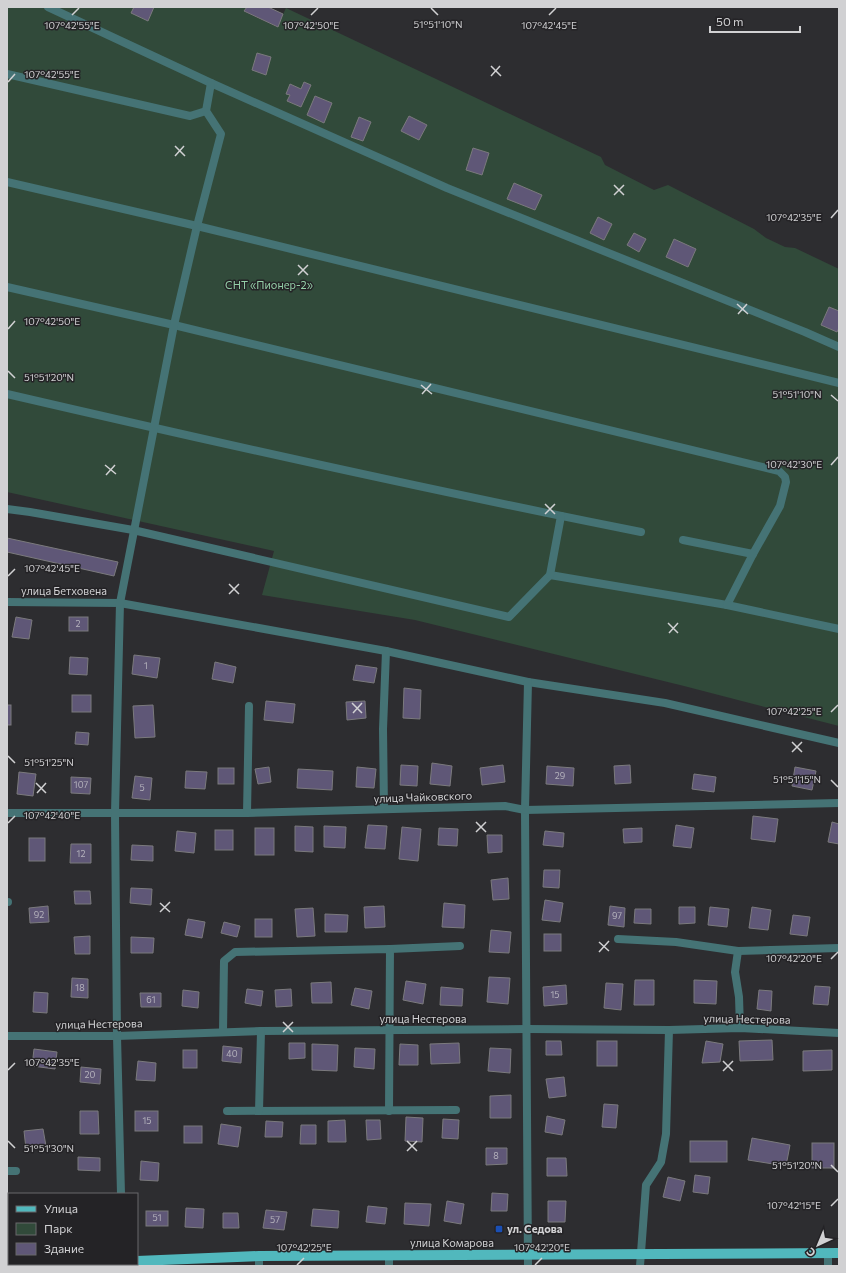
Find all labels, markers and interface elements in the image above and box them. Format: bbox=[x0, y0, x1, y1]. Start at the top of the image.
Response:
scale bar bbox=[710, 8, 800, 34]
text: 50 m bbox=[716, 14, 744, 28]
text: 51°51'10"N bbox=[414, 18, 462, 30]
text: 107°42'55"E bbox=[44, 19, 100, 31]
text: 107°42'50"E bbox=[283, 19, 339, 31]
text: 107°42'45"E bbox=[521, 19, 577, 31]
text: 107°42'55"E bbox=[24, 68, 80, 80]
text: 107°42'35"E bbox=[766, 211, 822, 223]
park label: СНТ «Пионер-2» bbox=[225, 278, 313, 291]
text: 107°42'50"E bbox=[24, 315, 80, 327]
text: 51°51'20"N bbox=[24, 371, 74, 383]
text: 51°51'10"N bbox=[773, 388, 821, 400]
text: 107°42'30"E bbox=[766, 458, 822, 470]
text: 107°42'45"E bbox=[24, 562, 80, 574]
street label: улица Бетховена bbox=[21, 584, 107, 597]
house number: 2 bbox=[76, 618, 81, 629]
house number: 1 bbox=[144, 660, 148, 671]
text: 107°42'25"E bbox=[766, 705, 822, 717]
text: 51°51'25"N bbox=[24, 756, 74, 768]
house number: 29 bbox=[555, 770, 565, 781]
text: 51°51'15"N bbox=[773, 773, 821, 785]
house number: 107 bbox=[74, 779, 88, 790]
house number: 5 bbox=[139, 782, 145, 793]
street label: улица Чайковского bbox=[373, 788, 473, 805]
text: 107°42'40"E bbox=[24, 809, 80, 821]
house number: 12 bbox=[77, 848, 85, 859]
house number: 92 bbox=[34, 909, 44, 920]
house number: 97 bbox=[612, 910, 622, 921]
text: 107°42'20"E bbox=[766, 952, 822, 964]
house number: 18 bbox=[75, 982, 85, 993]
house number: 15 bbox=[550, 989, 560, 1000]
house number: 61 bbox=[146, 994, 156, 1005]
street label: улица Нестерова bbox=[703, 1011, 791, 1026]
street label: улица Нестерова bbox=[379, 1012, 467, 1025]
street label: улица Нестерова bbox=[55, 1016, 143, 1031]
house number: 40 bbox=[226, 1048, 238, 1059]
text: 107°42'35"E bbox=[24, 1056, 80, 1068]
house number: 20 bbox=[85, 1069, 96, 1080]
house number: 15 bbox=[142, 1115, 152, 1126]
text: 51°51'30"N bbox=[24, 1142, 74, 1154]
house number: 8 bbox=[493, 1150, 499, 1161]
text: 51°51'20"N bbox=[772, 1159, 822, 1171]
legend bbox=[8, 1193, 138, 1265]
text: 107°42'15"E bbox=[767, 1199, 821, 1211]
text: Улица bbox=[44, 1201, 78, 1215]
house number: 51 bbox=[152, 1212, 162, 1223]
house number: 57 bbox=[270, 1214, 280, 1225]
text: Парк bbox=[44, 1221, 73, 1235]
place label: ул. Седова bbox=[507, 1222, 563, 1235]
marker: ул. Седова bbox=[494, 1224, 504, 1234]
north arrow bbox=[798, 1225, 838, 1265]
street label: улица Комарова bbox=[410, 1236, 494, 1249]
text: Здание bbox=[44, 1241, 84, 1255]
text: 107°42'25"E bbox=[276, 1241, 332, 1253]
text: 107°42'20"E bbox=[514, 1241, 570, 1253]
text: С bbox=[803, 1245, 818, 1260]

